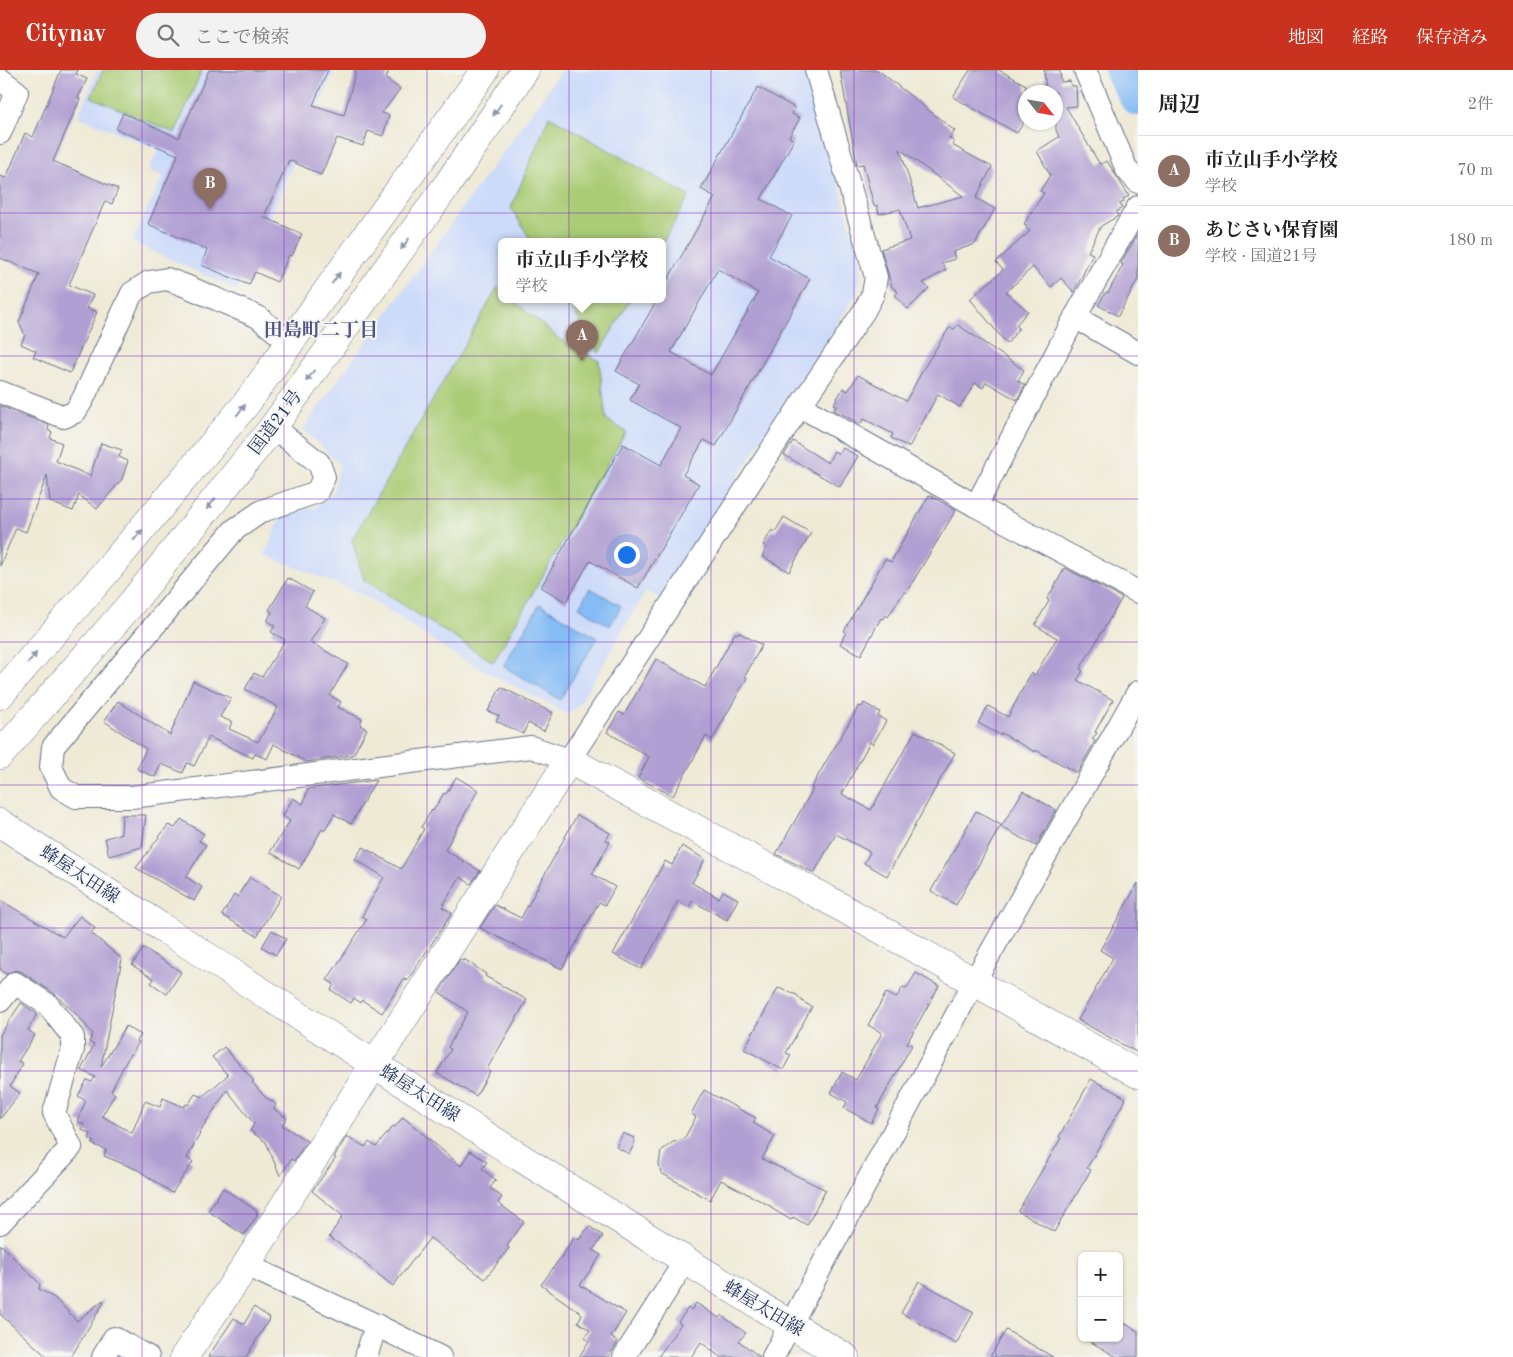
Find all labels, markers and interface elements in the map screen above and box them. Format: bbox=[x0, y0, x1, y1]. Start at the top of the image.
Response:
search box bbox=[136, 13, 486, 58]
icon: search bbox=[154, 21, 182, 49]
text: Citynav bbox=[25, 23, 106, 47]
text: ここで検索 bbox=[194, 29, 289, 48]
text: 地図 bbox=[1288, 29, 1324, 47]
text: 経路 bbox=[1352, 29, 1388, 47]
text: 保存済み bbox=[1416, 29, 1488, 47]
north arrow bbox=[1018, 85, 1063, 130]
text: 周辺 bbox=[1158, 95, 1200, 116]
text: 2件 bbox=[1468, 97, 1493, 113]
one-way arrow bbox=[493, 104, 502, 117]
text: 市立山手小学校 bbox=[1205, 152, 1338, 171]
text: A bbox=[1168, 163, 1180, 179]
text: 70 m bbox=[1457, 163, 1493, 179]
pin: B bbox=[194, 168, 226, 209]
text: 学校 bbox=[1205, 179, 1237, 195]
text: あじさい保育園 bbox=[1205, 222, 1338, 241]
text: B bbox=[1168, 233, 1180, 249]
text: 180 m bbox=[1448, 233, 1493, 249]
one-way arrow bbox=[400, 237, 410, 251]
popup bbox=[498, 238, 666, 303]
text: 学校 · 国道21号 bbox=[1205, 249, 1317, 265]
text: 市立山手小学校 bbox=[515, 252, 649, 271]
one-way arrow bbox=[331, 272, 342, 285]
text: 学校 bbox=[515, 279, 548, 295]
district label: 田島町二丁目 bbox=[264, 319, 378, 341]
pin: A bbox=[566, 320, 598, 361]
one-way arrow bbox=[305, 369, 315, 383]
street label: 国道21号 bbox=[244, 386, 306, 458]
one-way arrow bbox=[236, 404, 247, 417]
one-way arrow bbox=[205, 497, 216, 510]
one-way arrow bbox=[132, 529, 143, 542]
your location bbox=[614, 542, 640, 568]
one-way arrow bbox=[26, 653, 38, 665]
street label: 蜂屋太田線 bbox=[37, 841, 123, 907]
street label: 蜂屋太田線 bbox=[377, 1061, 463, 1125]
map controls bbox=[1078, 1252, 1123, 1342]
button: + bbox=[1078, 1252, 1123, 1297]
street label: 蜂屋太田線 bbox=[720, 1276, 808, 1340]
button: − bbox=[1078, 1297, 1123, 1342]

